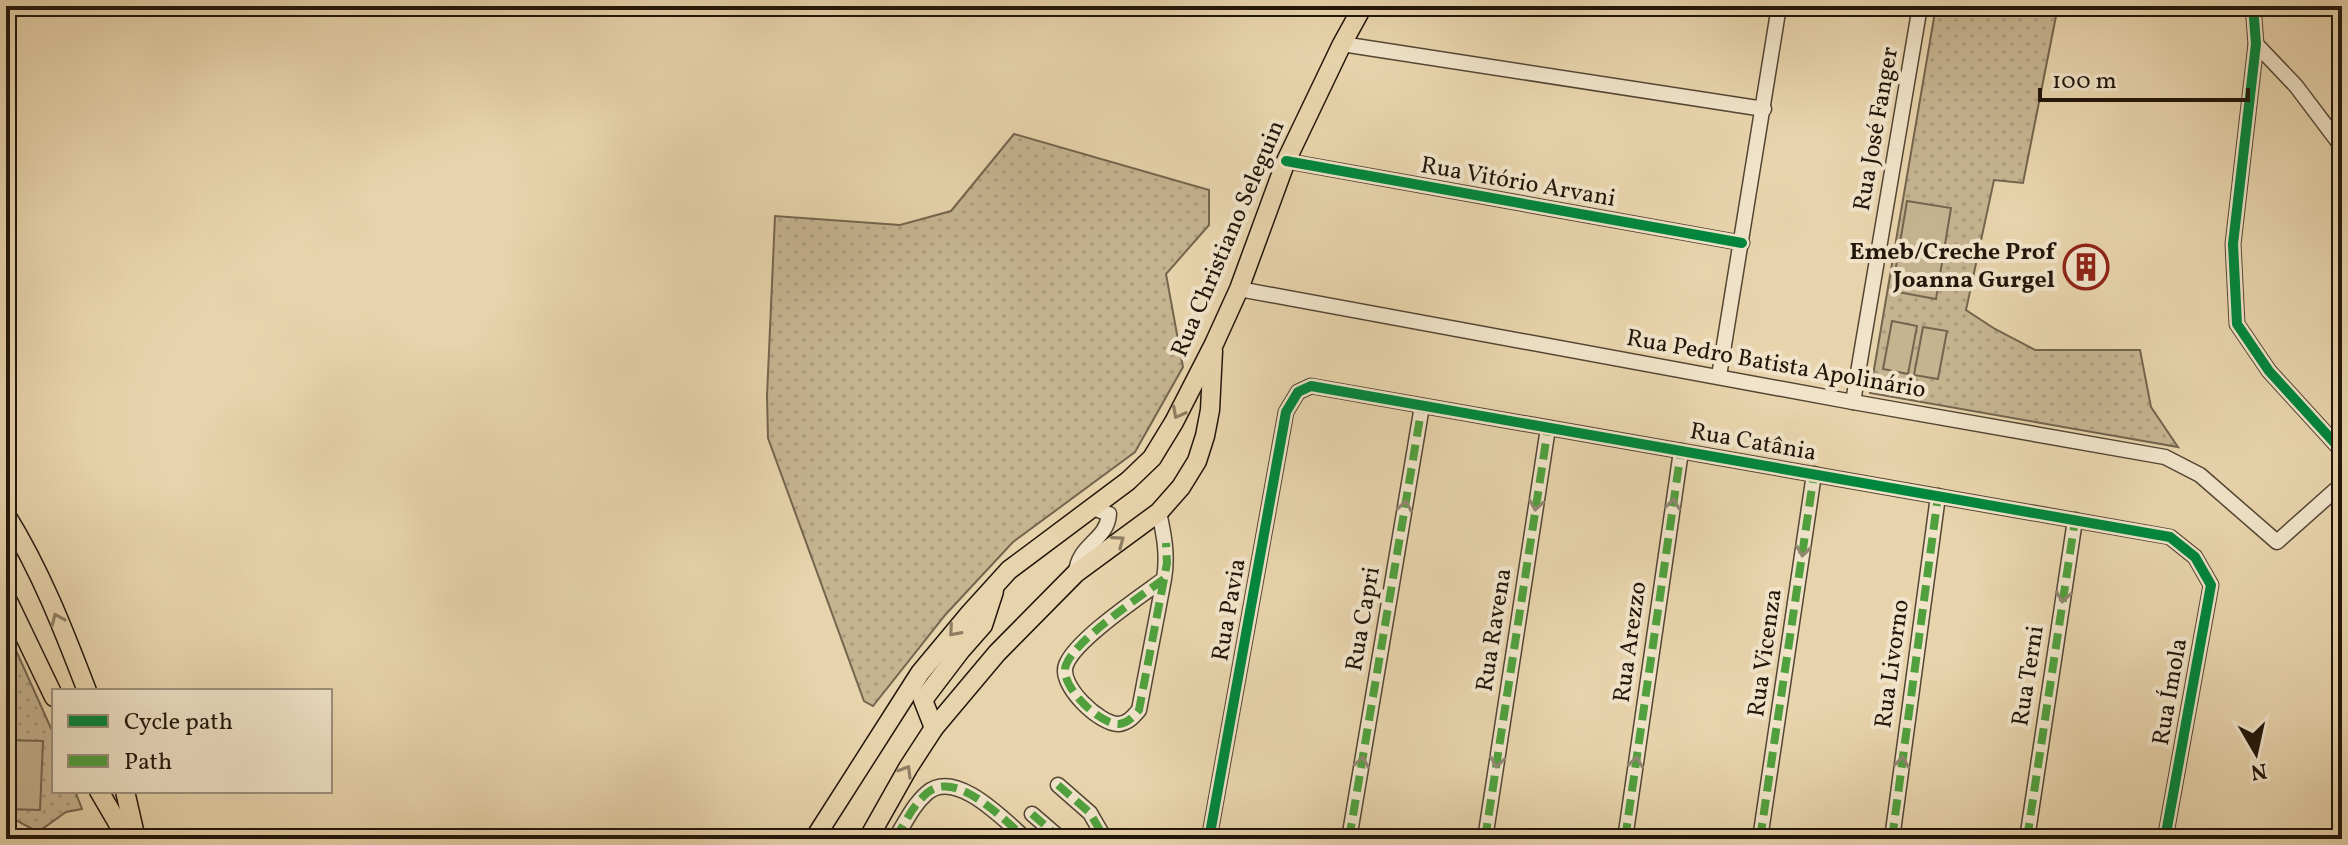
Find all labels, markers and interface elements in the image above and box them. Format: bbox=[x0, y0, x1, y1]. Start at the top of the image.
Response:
street label: Rua José Fanger bbox=[1846, 44, 1908, 214]
scale bar bbox=[2040, 52, 2248, 102]
text: 100 m bbox=[2052, 65, 2117, 99]
street label: Rua Christiano Seleguin bbox=[1164, 115, 1294, 363]
street label: Rua Vitório Arvani bbox=[1418, 149, 1618, 217]
place label: Emeb/Creche Prof Joanna Gurgel bbox=[1849, 236, 2058, 298]
building icon: Emeb/Creche Prof Joanna Gurgel bbox=[2062, 243, 2110, 291]
street label: Rua Pedro Batista Apolinário bbox=[1624, 322, 1928, 408]
one-way arrow bbox=[1172, 405, 1187, 420]
street label: Rua Catânia bbox=[1687, 415, 1819, 471]
one-way arrow bbox=[1528, 498, 1545, 512]
one-way arrow bbox=[1664, 498, 1681, 511]
one-way arrow bbox=[1396, 499, 1413, 512]
one-way arrow bbox=[1111, 536, 1125, 550]
one-way arrow bbox=[1795, 545, 1812, 558]
street label: Rua Pavia bbox=[1204, 556, 1256, 664]
street label: Rua Capri bbox=[1338, 564, 1390, 674]
street label: Rua Ravena bbox=[1468, 566, 1522, 694]
street label: Rua Arezzo bbox=[1606, 579, 1656, 705]
street label: Rua Vicenza bbox=[1740, 587, 1792, 719]
one-way arrow bbox=[2056, 590, 2073, 604]
street label: Rua Livorno bbox=[1867, 597, 1919, 731]
one-way arrow bbox=[50, 613, 66, 627]
one-way arrow bbox=[949, 622, 964, 637]
street label: Rua Terni bbox=[2004, 623, 2054, 729]
street label: Rua Ímola bbox=[2145, 636, 2197, 748]
legend bbox=[52, 689, 332, 793]
text: Cycle path bbox=[124, 706, 233, 740]
north arrow bbox=[2216, 713, 2296, 793]
text: Path bbox=[124, 746, 172, 780]
text: N bbox=[2248, 754, 2269, 787]
one-way arrow bbox=[1352, 755, 1369, 769]
one-way arrow bbox=[1489, 755, 1506, 769]
one-way arrow bbox=[1627, 755, 1644, 769]
one-way arrow bbox=[1893, 755, 1910, 769]
one-way arrow bbox=[896, 765, 912, 780]

